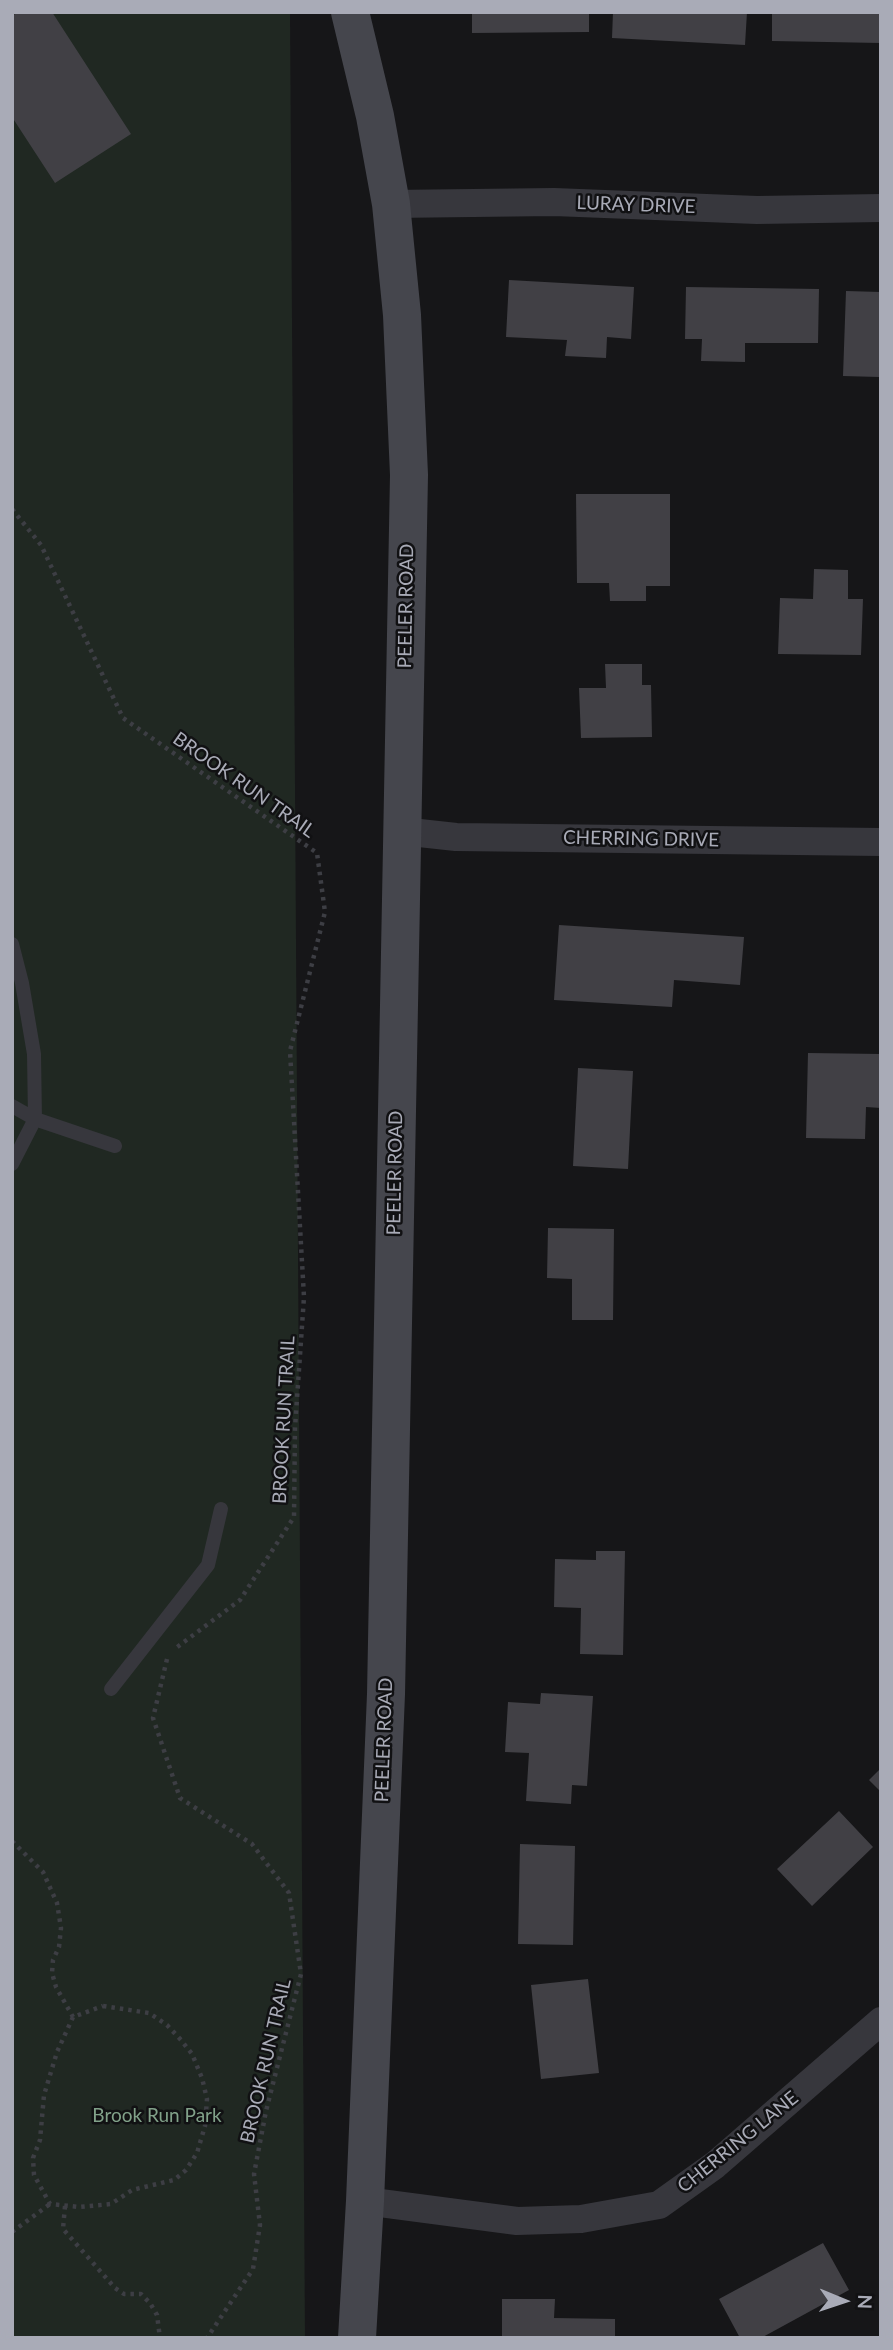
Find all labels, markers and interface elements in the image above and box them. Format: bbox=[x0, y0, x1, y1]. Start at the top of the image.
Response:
street label: LURAY DRIVE bbox=[576, 192, 696, 218]
street label: PEELER ROAD bbox=[394, 543, 418, 669]
street label: BROOK RUN TRAIL bbox=[169, 727, 319, 843]
street label: CHERRING DRIVE bbox=[563, 826, 719, 852]
street label: PEELER ROAD bbox=[383, 1110, 407, 1236]
street label: BROOK RUN TRAIL bbox=[268, 1335, 300, 1505]
street label: PEELER ROAD bbox=[370, 1677, 398, 1803]
street label: BROOK RUN TRAIL bbox=[236, 1977, 296, 2145]
street label: CHERRING LANE bbox=[673, 2086, 803, 2198]
park label: Brook Run Park bbox=[92, 2105, 222, 2127]
north arrow bbox=[809, 2266, 879, 2336]
text: N bbox=[854, 2294, 877, 2309]

